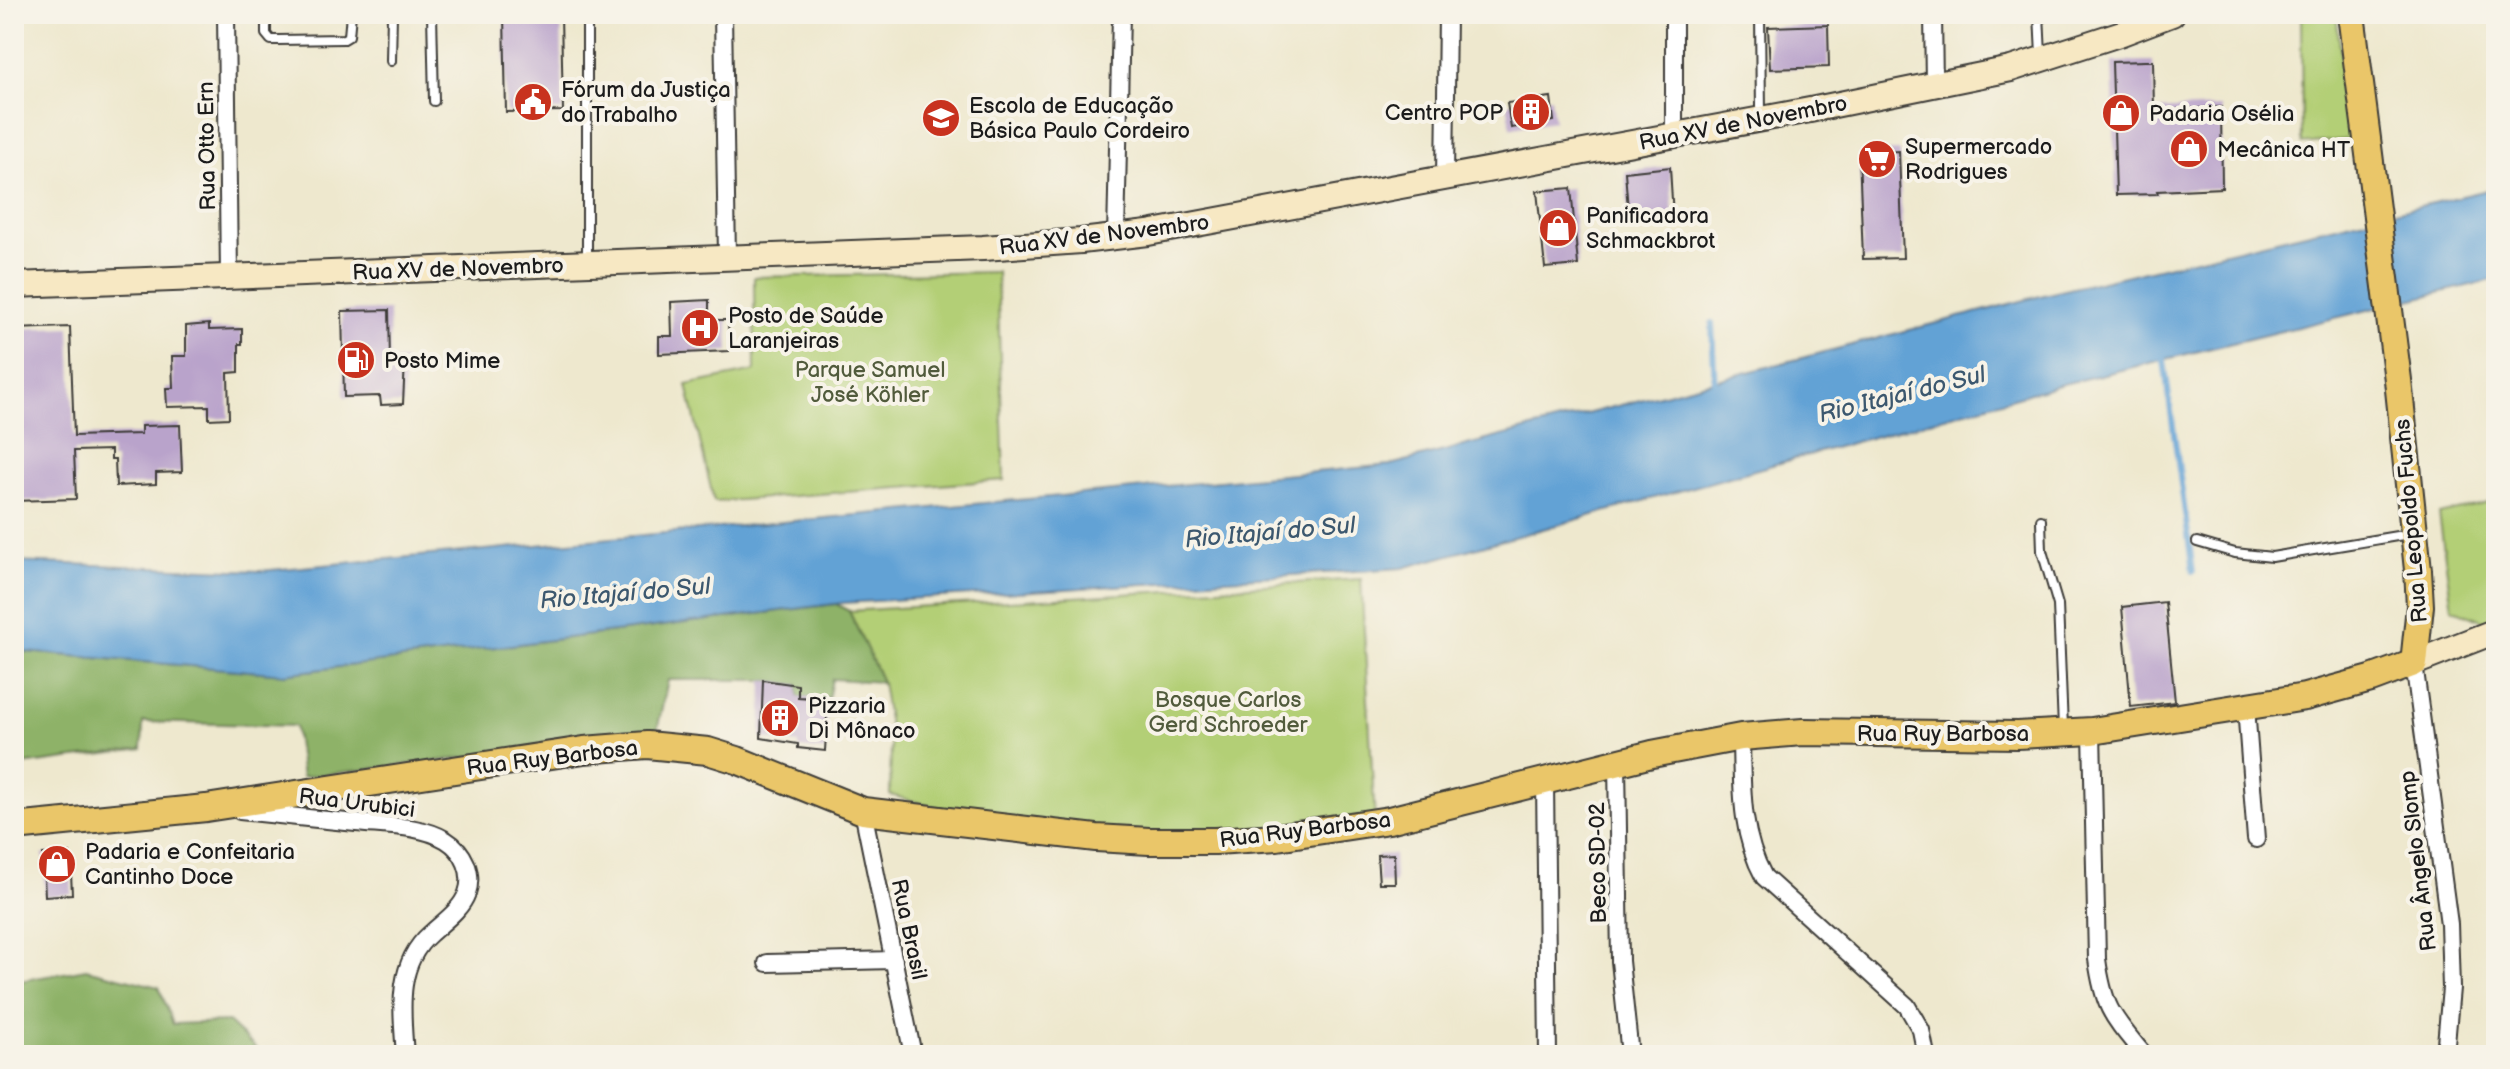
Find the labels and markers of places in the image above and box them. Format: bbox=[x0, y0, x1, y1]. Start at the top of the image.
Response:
place label: Fórum da Justiça do Trabalho bbox=[561, 77, 731, 129]
public building icon: Fórum da Justiça do Trabalho bbox=[512, 81, 554, 123]
building icon: Centro POP bbox=[1510, 91, 1552, 133]
shop icon: Padaria Osélia bbox=[2100, 92, 2142, 134]
place label: Escola de Educação Básica Paulo Cordeiro bbox=[969, 93, 1190, 145]
school or university icon: Escola de Educação Básica Paulo Cordeiro bbox=[920, 97, 962, 139]
place label: Centro POP bbox=[1385, 100, 1503, 127]
place label: Padaria Osélia bbox=[2149, 101, 2294, 128]
shop icon: Mecânica HT bbox=[2168, 128, 2210, 170]
place label: Supermercado Rodrigues bbox=[1905, 134, 2052, 186]
place label: Mecânica HT bbox=[2217, 137, 2350, 164]
supermarket icon: Supermercado Rodrigues bbox=[1856, 138, 1898, 180]
place label: Panificadora Schmackbrot bbox=[1586, 203, 1715, 255]
shop icon: Panificadora Schmackbrot bbox=[1537, 207, 1579, 249]
place label: Posto de Saúde Laranjeiras bbox=[728, 303, 884, 355]
hospital icon: Posto de Saúde Laranjeiras bbox=[679, 307, 721, 349]
fuel station icon: Posto Mime bbox=[335, 339, 377, 381]
place label: Posto Mime bbox=[384, 348, 500, 375]
place label: Pizzaria Di Mônaco bbox=[808, 693, 916, 745]
building icon: Pizzaria Di Mônaco bbox=[759, 697, 801, 739]
place label: Padaria e Confeitaria Cantinho Doce bbox=[85, 839, 295, 891]
shop icon: Padaria e Confeitaria Cantinho Doce bbox=[36, 843, 78, 885]

